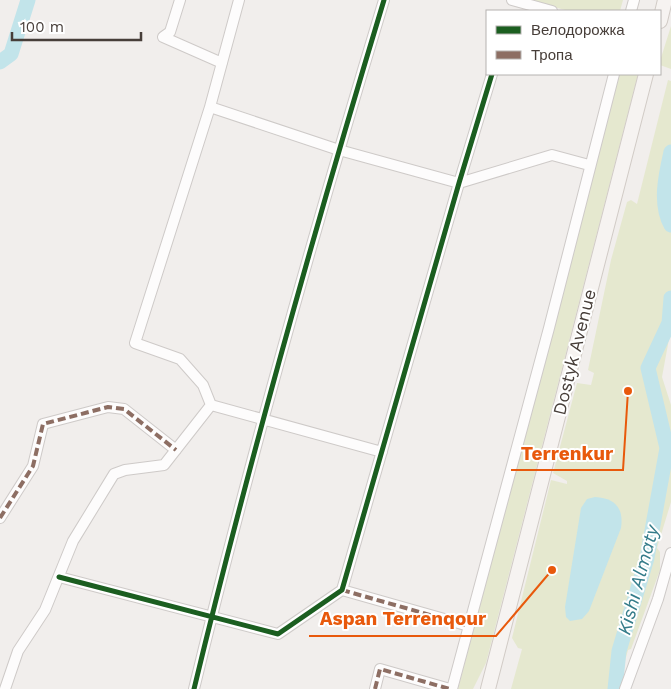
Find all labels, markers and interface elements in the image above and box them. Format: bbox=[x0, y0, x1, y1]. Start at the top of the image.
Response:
scale bar bbox=[12, 10, 141, 42]
legend bbox=[486, 10, 661, 75]
text: 100 m bbox=[20, 18, 64, 36]
text: Велодорожка bbox=[531, 21, 625, 39]
text: Тропа bbox=[531, 46, 573, 64]
street label: Dostyk Avenue bbox=[548, 287, 600, 417]
callout: Terrenkur bbox=[511, 436, 623, 470]
text: Terrenkur bbox=[521, 442, 614, 465]
water label: Kіshі Almaty bbox=[612, 521, 664, 637]
callout: Aspan Terrenqour bbox=[309, 602, 496, 636]
text: Aspan Terrenqour bbox=[320, 607, 487, 630]

